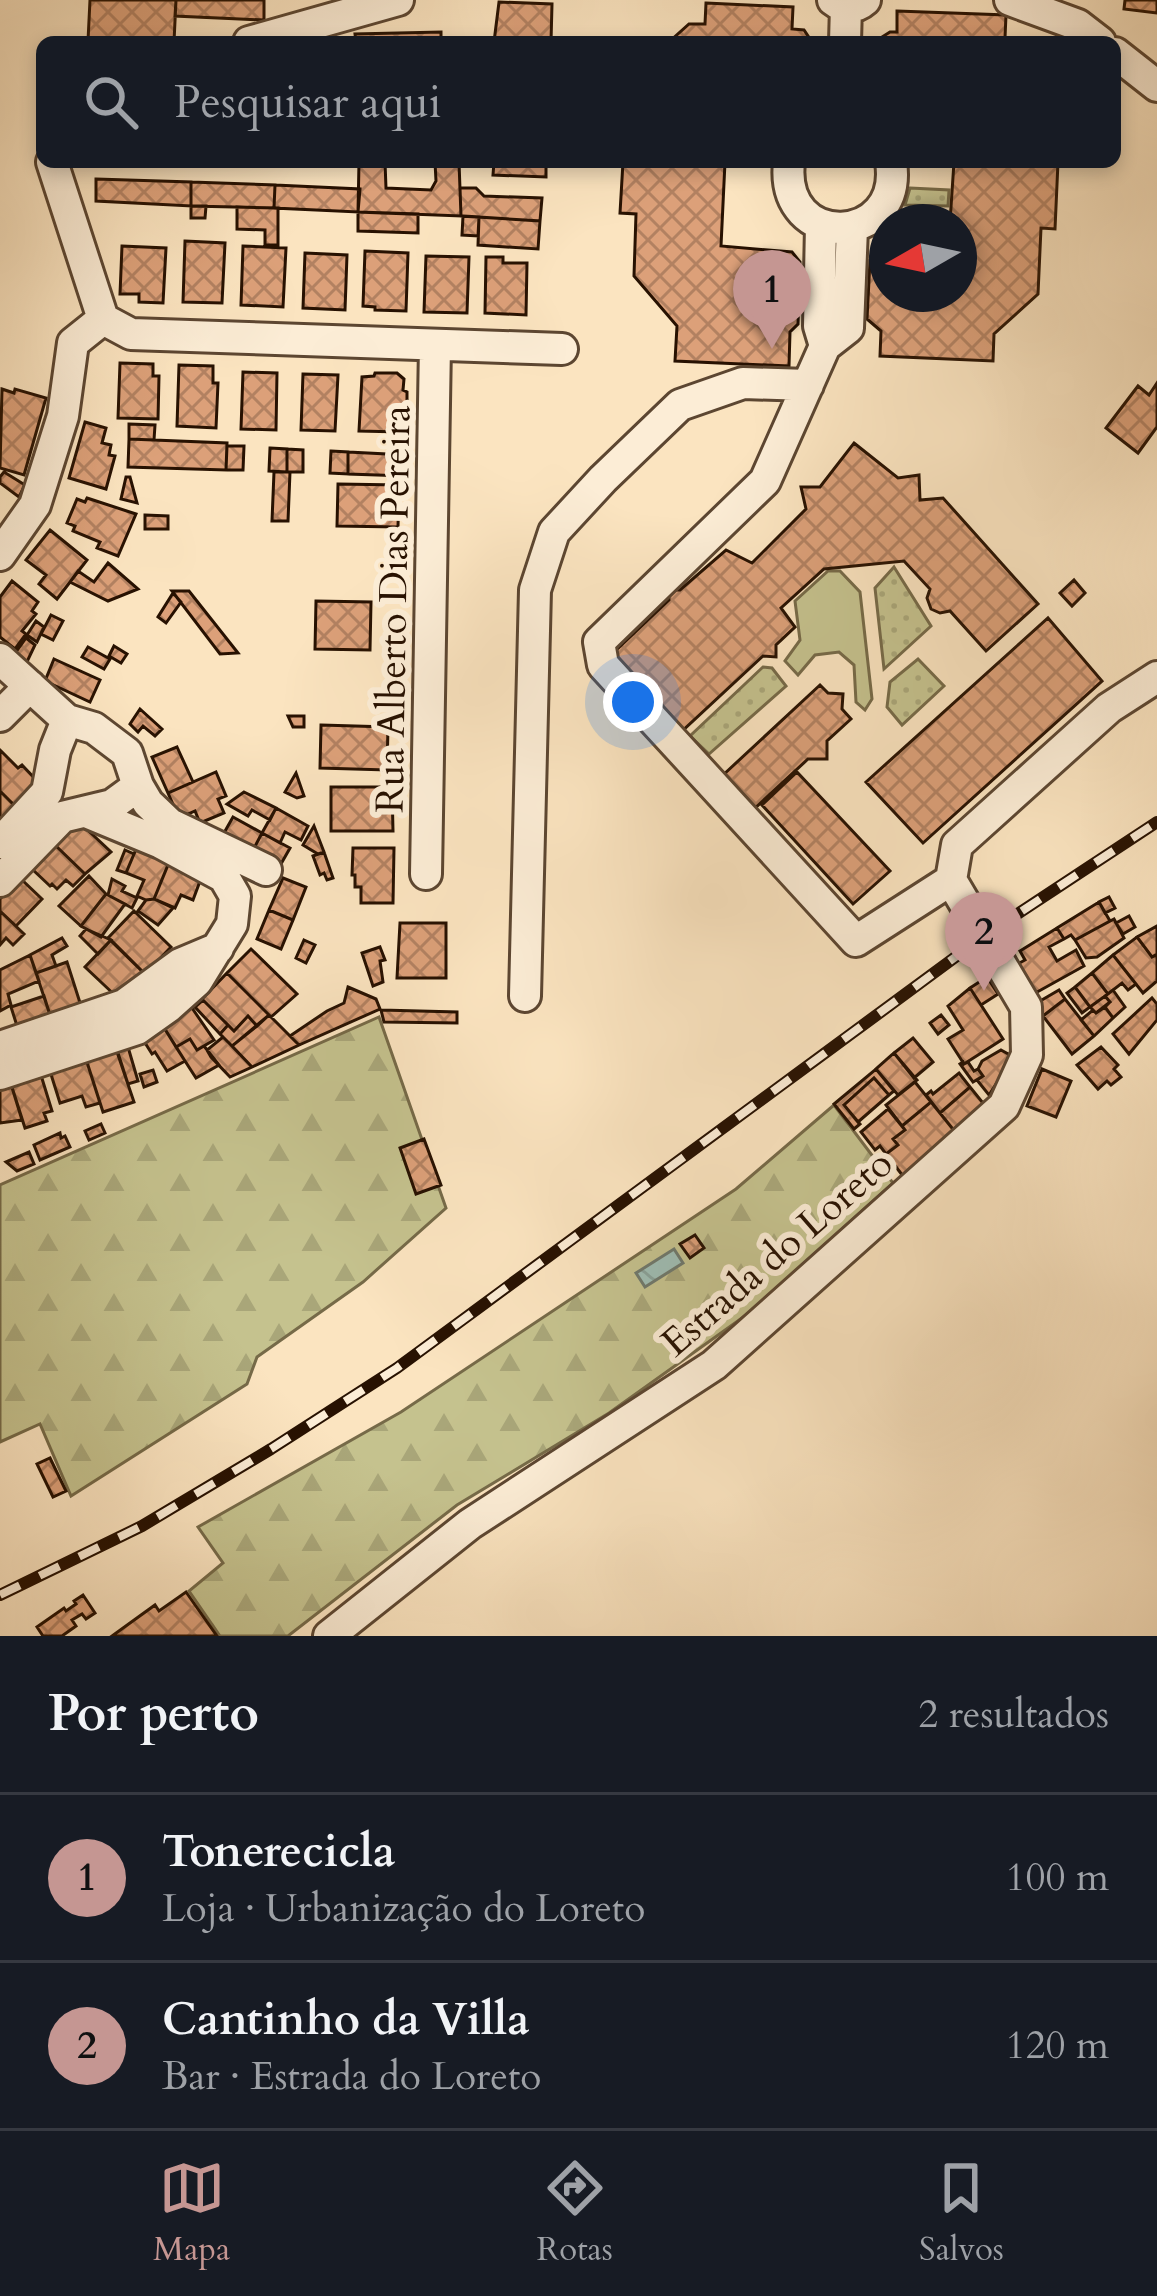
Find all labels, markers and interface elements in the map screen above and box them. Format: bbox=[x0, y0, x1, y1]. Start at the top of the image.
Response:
search box bbox=[36, 36, 1121, 168]
icon: search bbox=[78, 69, 144, 135]
text: Pesquisar aqui bbox=[174, 72, 441, 133]
north arrow bbox=[869, 204, 977, 312]
pin: 1 bbox=[733, 250, 811, 349]
street label: Rua Alberto Dias Pereira bbox=[363, 404, 424, 813]
your location bbox=[603, 672, 663, 732]
pin: 2 bbox=[945, 892, 1023, 991]
street label: Estrada do Loreto bbox=[650, 1138, 904, 1369]
text: Por perto bbox=[48, 1679, 259, 1749]
text: 2 resultados bbox=[918, 1688, 1109, 1741]
text: Tonerecicla bbox=[162, 1821, 395, 1882]
text: 1 bbox=[77, 1851, 97, 1904]
text: 100 m bbox=[1006, 1851, 1109, 1904]
text: Loja · Urbanização do Loreto bbox=[162, 1882, 645, 1935]
text: Cantinho da Villa bbox=[162, 1989, 530, 2050]
text: 2 bbox=[77, 2019, 97, 2072]
text: 120 m bbox=[1006, 2019, 1109, 2072]
text: Bar · Estrada do Loreto bbox=[162, 2050, 541, 2103]
tab: Mapa bbox=[153, 2155, 230, 2272]
tab: Rotas bbox=[536, 2155, 613, 2272]
tab: Salvos bbox=[919, 2155, 1004, 2272]

